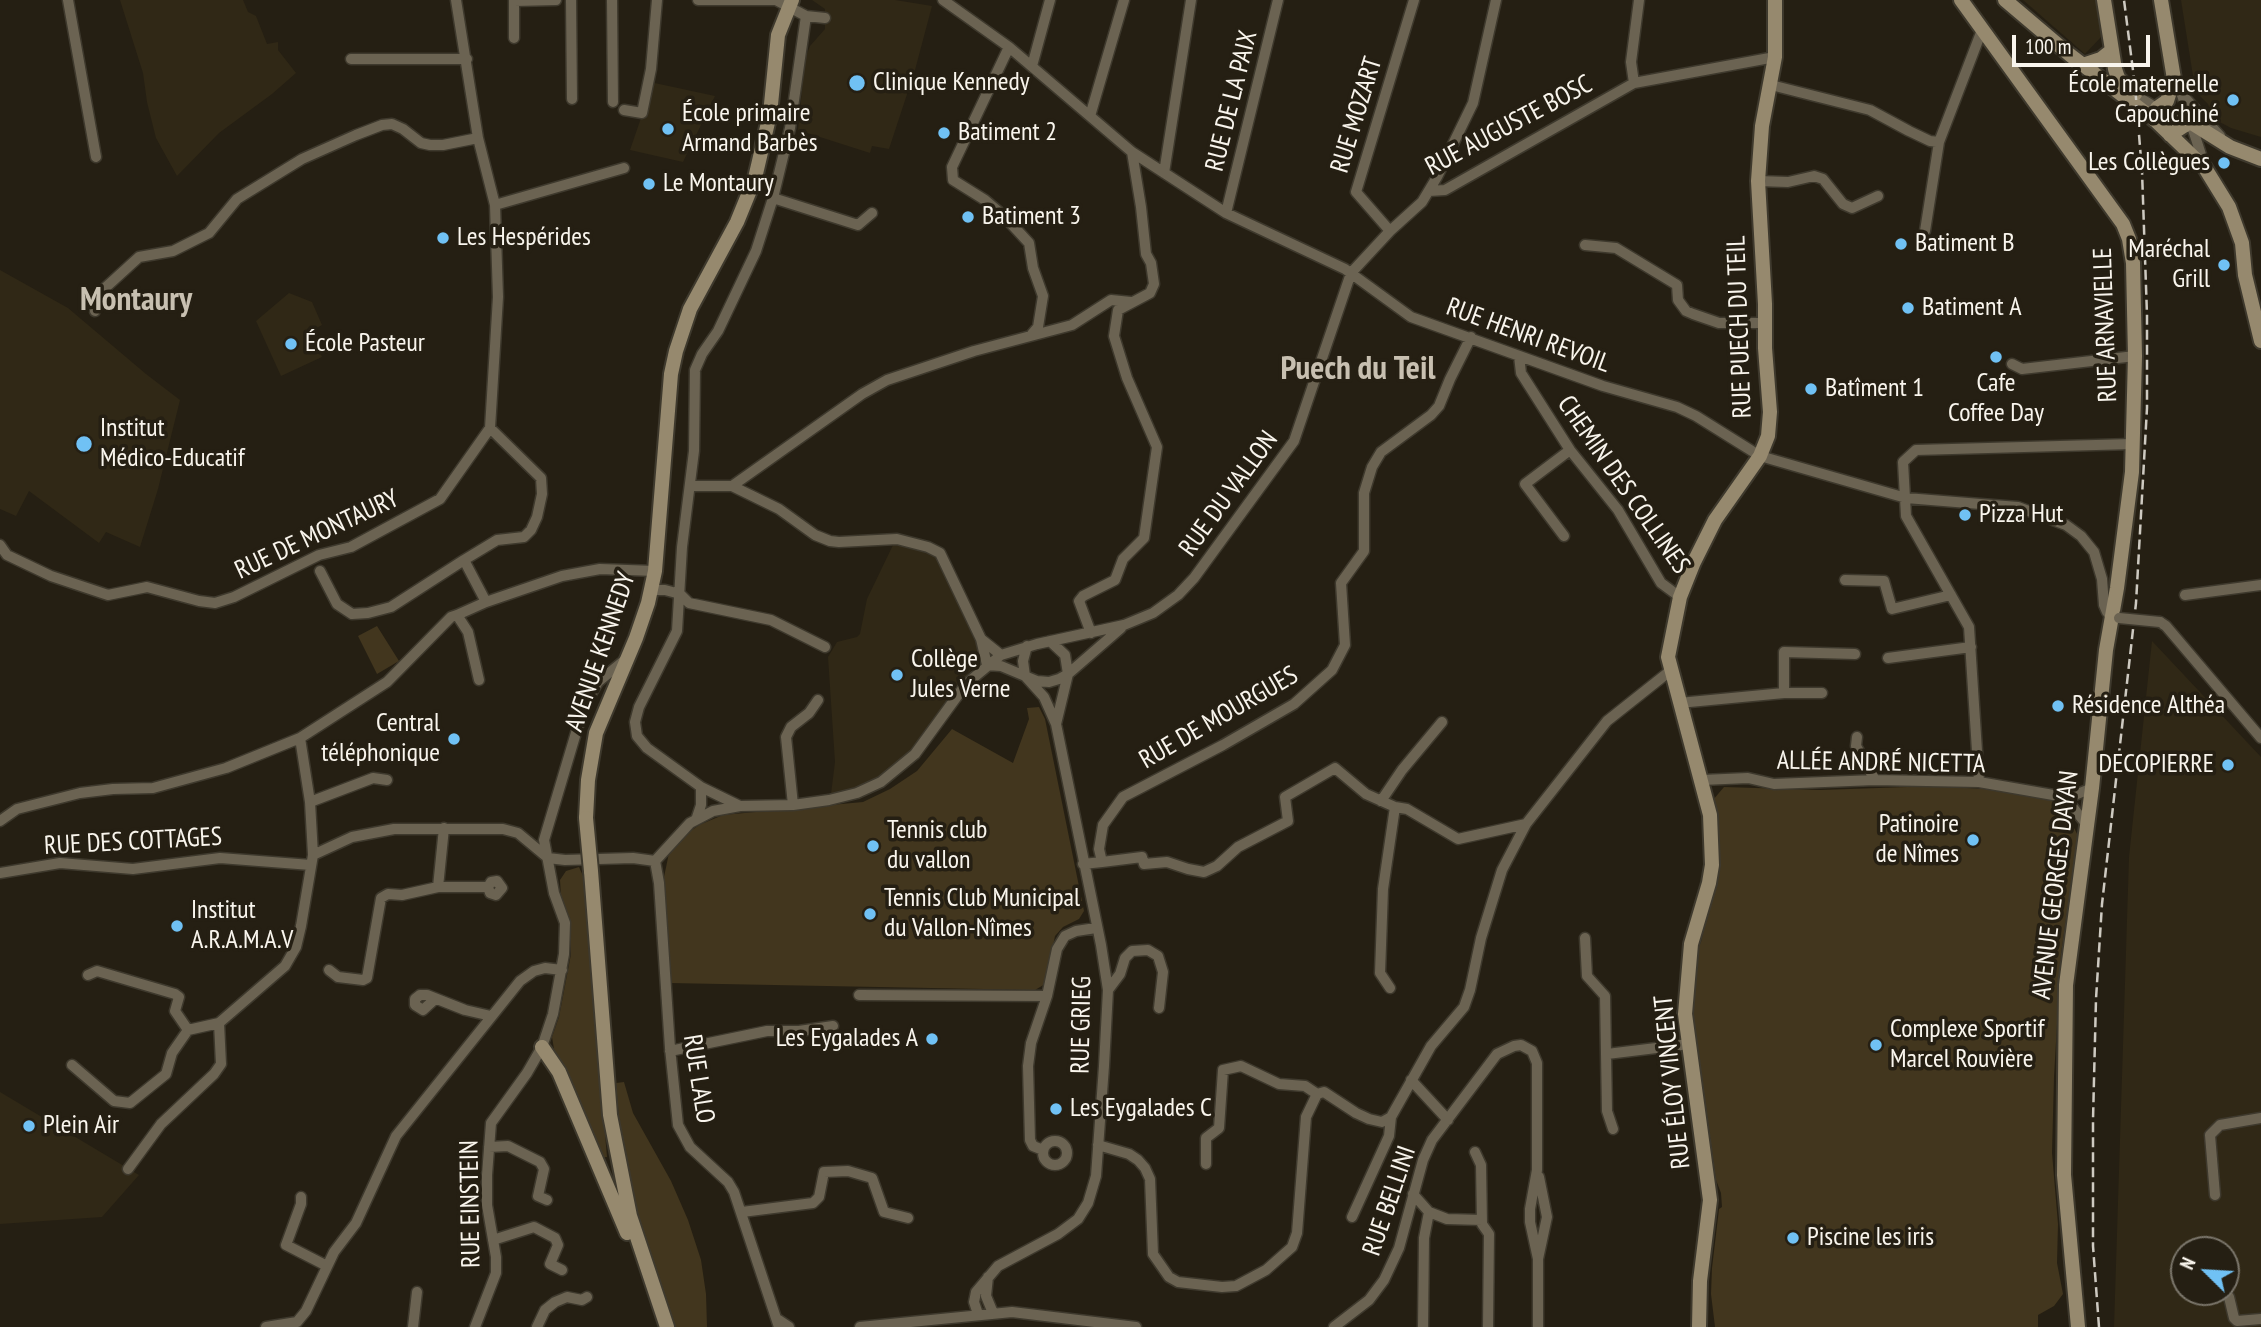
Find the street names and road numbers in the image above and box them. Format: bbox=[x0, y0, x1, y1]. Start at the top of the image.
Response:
street label: RUE DE LA PAIX bbox=[1200, 28, 1264, 174]
street label: RUE MOZART bbox=[1325, 53, 1389, 177]
street label: RUE AUGUSTE BOSC bbox=[1421, 69, 1597, 183]
street label: RUE PUECH DU TEIL bbox=[1721, 235, 1759, 419]
street label: RUE ARNAVIELLE bbox=[2088, 247, 2124, 403]
street label: RUE HENRI REVOIL bbox=[1442, 292, 1614, 380]
street label: CHEMIN DES COLLINES bbox=[1550, 390, 1696, 580]
street label: RUE DU VALLON bbox=[1173, 425, 1285, 563]
street label: RUE DE MONTAURY bbox=[230, 483, 404, 587]
street label: AVENUE KENNEDY bbox=[559, 568, 643, 736]
street label: RUE DE MOURGUES bbox=[1134, 660, 1304, 776]
street label: ALLÉE ANDRÉ NICETTA bbox=[1776, 746, 1986, 780]
street label: AVENUE GEORGES DAYAN bbox=[2027, 769, 2085, 1001]
street label: RUE DES COTTAGES bbox=[43, 822, 223, 862]
street label: RUE GRIEG bbox=[1066, 976, 1098, 1074]
street label: RUE ÉLOY VINCENT bbox=[1648, 994, 1698, 1170]
street label: RUE LALO bbox=[676, 1032, 720, 1126]
street label: RUE EINSTEIN bbox=[454, 1140, 488, 1268]
street label: RUE BELLINI bbox=[1357, 1142, 1423, 1260]

